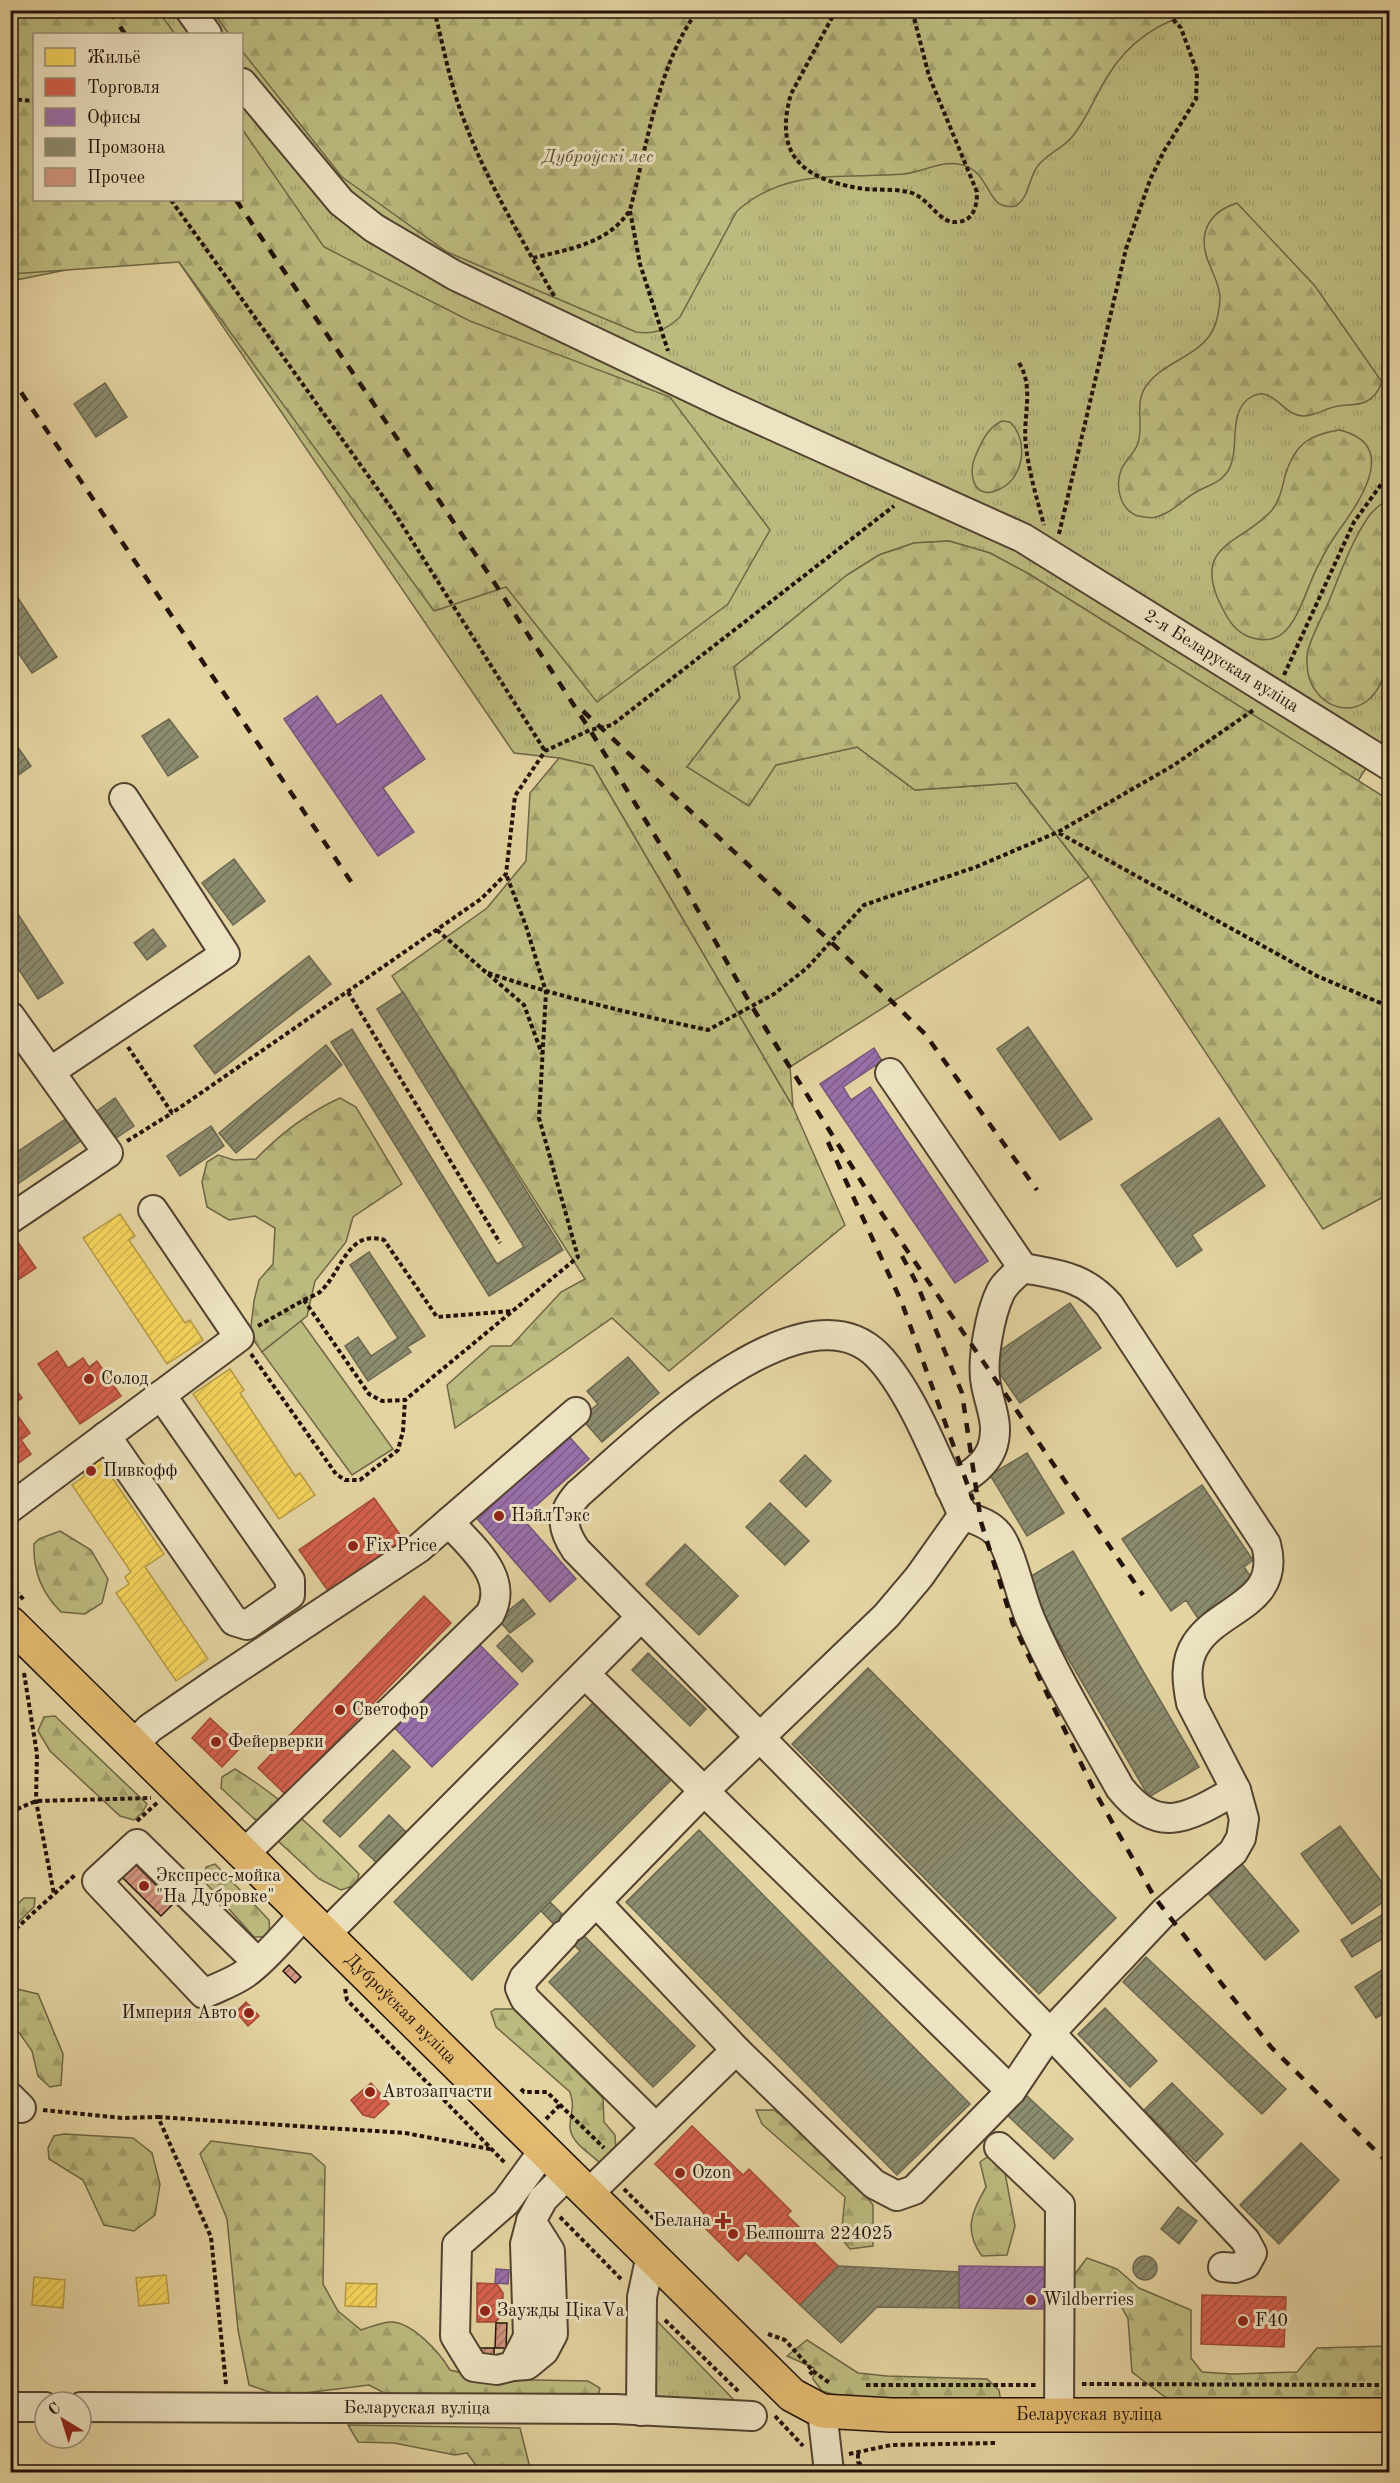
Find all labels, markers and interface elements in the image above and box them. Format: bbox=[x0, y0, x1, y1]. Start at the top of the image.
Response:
legend bbox=[33, 33, 243, 201]
text: Жильё bbox=[87, 49, 141, 67]
text: Торговля bbox=[87, 79, 160, 97]
text: Офисы bbox=[87, 109, 141, 128]
text: Промзона bbox=[87, 139, 165, 157]
park label: Дуброўскі лес bbox=[540, 148, 654, 166]
text: Прочее bbox=[87, 169, 145, 187]
street label: 2-я Беларуская вуліца bbox=[1141, 607, 1302, 716]
place label: Солод bbox=[101, 1370, 148, 1388]
marker: Солод bbox=[82, 1372, 96, 1386]
place label: Пивкофф bbox=[103, 1462, 177, 1481]
marker: Пивкофф bbox=[84, 1464, 98, 1478]
place label: НэйлТэкс bbox=[511, 1507, 590, 1525]
marker: НэйлТэкс bbox=[492, 1509, 506, 1523]
place label: Fix Price bbox=[365, 1537, 437, 1555]
marker: Fix Price bbox=[346, 1539, 360, 1553]
place label: Светофор bbox=[352, 1701, 429, 1720]
marker: Светофор bbox=[333, 1703, 347, 1717]
place label: Фейерверки bbox=[228, 1733, 324, 1751]
marker: Фейерверки bbox=[209, 1735, 223, 1749]
place label: Экспресс-мойка "На Дубровке" bbox=[156, 1867, 281, 1906]
marker: Экспресс-мойка "На Дубровке" bbox=[137, 1879, 151, 1893]
street label: Дуброўская вуліца bbox=[342, 1950, 460, 2067]
place label: Империя Авто bbox=[121, 2004, 237, 2022]
marker: Империя Авто bbox=[242, 2006, 256, 2020]
place label: Автозапчасти bbox=[382, 2083, 492, 2101]
marker: Автозапчасти bbox=[363, 2085, 377, 2099]
place label: Ozon bbox=[692, 2164, 731, 2182]
marker: Ozon bbox=[673, 2166, 687, 2180]
place label: Белана bbox=[653, 2212, 711, 2230]
marker: Белана bbox=[716, 2214, 730, 2228]
place label: Белпошта 224025 bbox=[745, 2225, 893, 2243]
marker: Белпошта 224025 bbox=[726, 2227, 740, 2241]
place label: Wildberries bbox=[1043, 2291, 1134, 2309]
marker: Wildberries bbox=[1024, 2293, 1038, 2307]
place label: Заужды ЦікаVа bbox=[497, 2302, 625, 2320]
marker: Заужды ЦікаVа bbox=[478, 2304, 492, 2318]
place label: F40 bbox=[1255, 2312, 1288, 2330]
marker: F40 bbox=[1236, 2314, 1250, 2328]
north arrow bbox=[33, 2390, 93, 2450]
street label: Беларуская вуліца bbox=[344, 2399, 491, 2418]
text: С bbox=[46, 2400, 64, 2419]
street label: Беларуская вуліца bbox=[1016, 2406, 1162, 2424]

